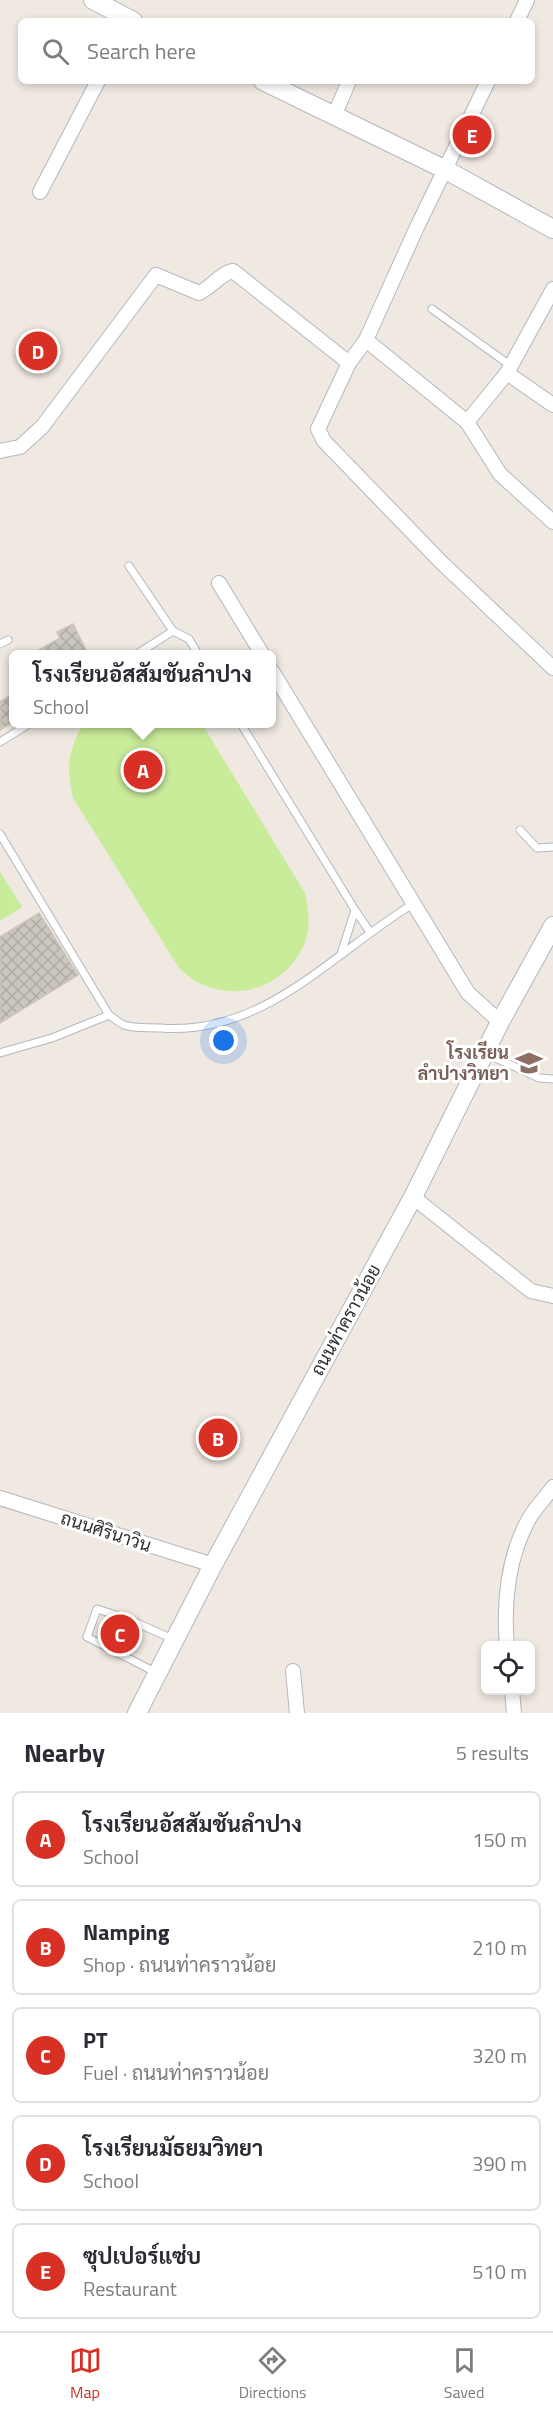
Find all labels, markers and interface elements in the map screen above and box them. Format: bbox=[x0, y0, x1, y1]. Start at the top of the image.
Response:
search box bbox=[18, 18, 535, 84]
text: Search here bbox=[87, 34, 196, 68]
icon: search bbox=[39, 35, 72, 68]
pin: E bbox=[452, 112, 492, 158]
pin: D bbox=[18, 328, 57, 374]
popup bbox=[9, 650, 276, 728]
text: โรงเรียนอัสสัมชันลำปาง bbox=[33, 657, 252, 691]
text: School bbox=[33, 691, 89, 722]
pin: A bbox=[124, 748, 162, 792]
your location bbox=[209, 1026, 238, 1055]
place label: โรงเรียน ลำปางวิทยา bbox=[418, 1039, 509, 1087]
school or university icon: โรงเรียน ลำปางวิทยา bbox=[514, 1048, 544, 1078]
street label: ถนนท่าคราวน้อย bbox=[304, 1259, 387, 1380]
pin: B bbox=[198, 1416, 238, 1460]
street label: ถนนศิรินาวิน bbox=[57, 1504, 155, 1559]
pin: C bbox=[100, 1612, 140, 1656]
map controls bbox=[481, 1641, 535, 1695]
button: locate bbox=[481, 1641, 535, 1695]
text: Nearby bbox=[24, 1733, 105, 1772]
text: 5 results bbox=[456, 1737, 529, 1768]
text: โรงเรียนอัสสัมชันลำปาง bbox=[83, 1807, 302, 1841]
text: A bbox=[39, 1824, 52, 1855]
text: 150 m bbox=[472, 1824, 527, 1855]
text: School bbox=[83, 1841, 139, 1872]
text: Namping bbox=[83, 1915, 170, 1949]
text: B bbox=[39, 1932, 52, 1963]
text: 210 m bbox=[472, 1932, 527, 1963]
text: Shop · ถนนท่าคราวน้อย bbox=[83, 1949, 276, 1980]
text: PT bbox=[83, 2023, 108, 2057]
text: C bbox=[40, 2040, 51, 2071]
text: 320 m bbox=[472, 2040, 527, 2071]
text: Fuel · ถนนท่าคราวน้อย bbox=[83, 2057, 269, 2088]
text: โรงเรียนมัธยมวิทยา bbox=[83, 2131, 263, 2165]
text: D bbox=[39, 2148, 52, 2179]
text: 390 m bbox=[472, 2148, 527, 2179]
text: School bbox=[83, 2165, 139, 2196]
text: ซุปเปอร์แซ่บ bbox=[83, 2239, 201, 2273]
text: E bbox=[40, 2256, 51, 2287]
text: 510 m bbox=[472, 2256, 527, 2287]
text: Restaurant bbox=[83, 2273, 177, 2304]
tab: Map bbox=[69, 2344, 102, 2404]
tab: Directions bbox=[239, 2344, 307, 2404]
tab: Saved bbox=[444, 2344, 484, 2404]

